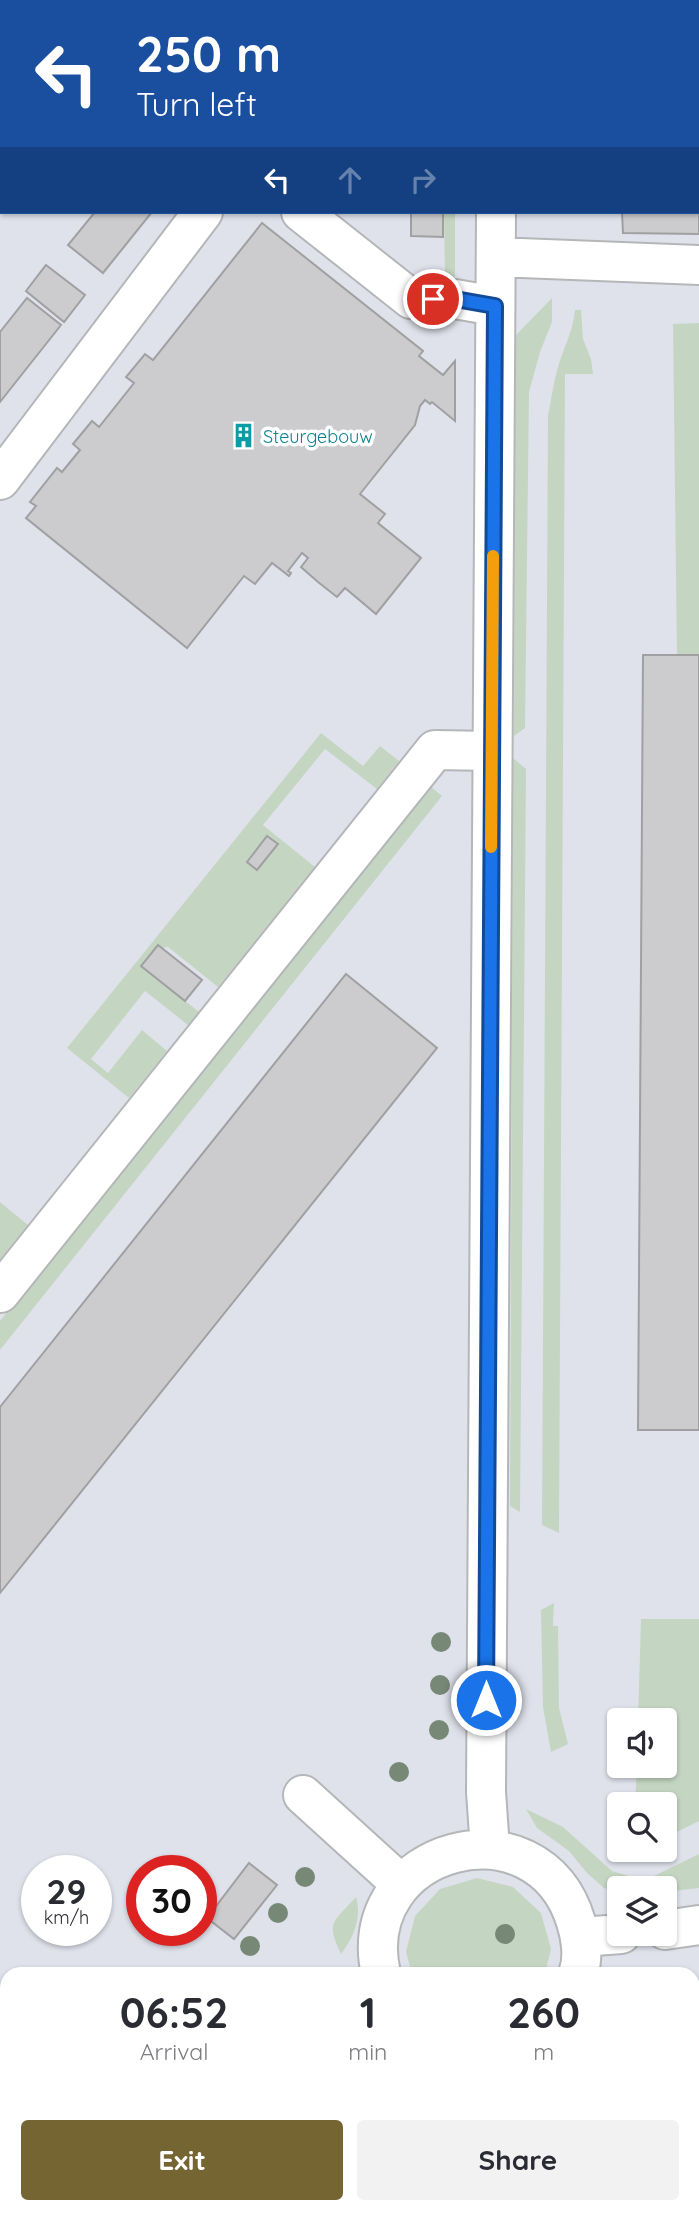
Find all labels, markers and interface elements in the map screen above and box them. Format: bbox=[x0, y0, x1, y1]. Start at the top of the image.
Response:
text: 250 m bbox=[136, 23, 281, 84]
icon: left bbox=[21, 28, 112, 119]
text: Turn left bbox=[136, 84, 257, 124]
icon: left bbox=[258, 161, 296, 199]
icon: ahead bbox=[331, 161, 369, 199]
icon: right bbox=[404, 161, 442, 199]
pin bbox=[403, 269, 463, 329]
icon: arrive bbox=[414, 280, 452, 318]
building icon: Steurgebouw bbox=[229, 422, 257, 450]
place label: Steurgebouw bbox=[263, 425, 373, 448]
position arrow bbox=[449, 1663, 523, 1737]
map controls bbox=[607, 1708, 677, 1946]
button: sound bbox=[607, 1708, 677, 1778]
button: search bbox=[607, 1792, 677, 1862]
speed limit sign: 30 bbox=[126, 1855, 217, 1946]
text: 29 bbox=[47, 1869, 86, 1913]
button: layers bbox=[607, 1876, 677, 1946]
text: km/h bbox=[44, 1906, 89, 1929]
text: 06:52 bbox=[120, 1986, 228, 2039]
text: 1 bbox=[360, 1986, 376, 2039]
text: 260 bbox=[507, 1986, 580, 2039]
text: Arrival bbox=[140, 2037, 209, 2066]
text: min bbox=[348, 2037, 387, 2066]
text: m bbox=[533, 2037, 554, 2066]
button: Exit bbox=[21, 2120, 343, 2200]
button: Share bbox=[357, 2120, 679, 2200]

